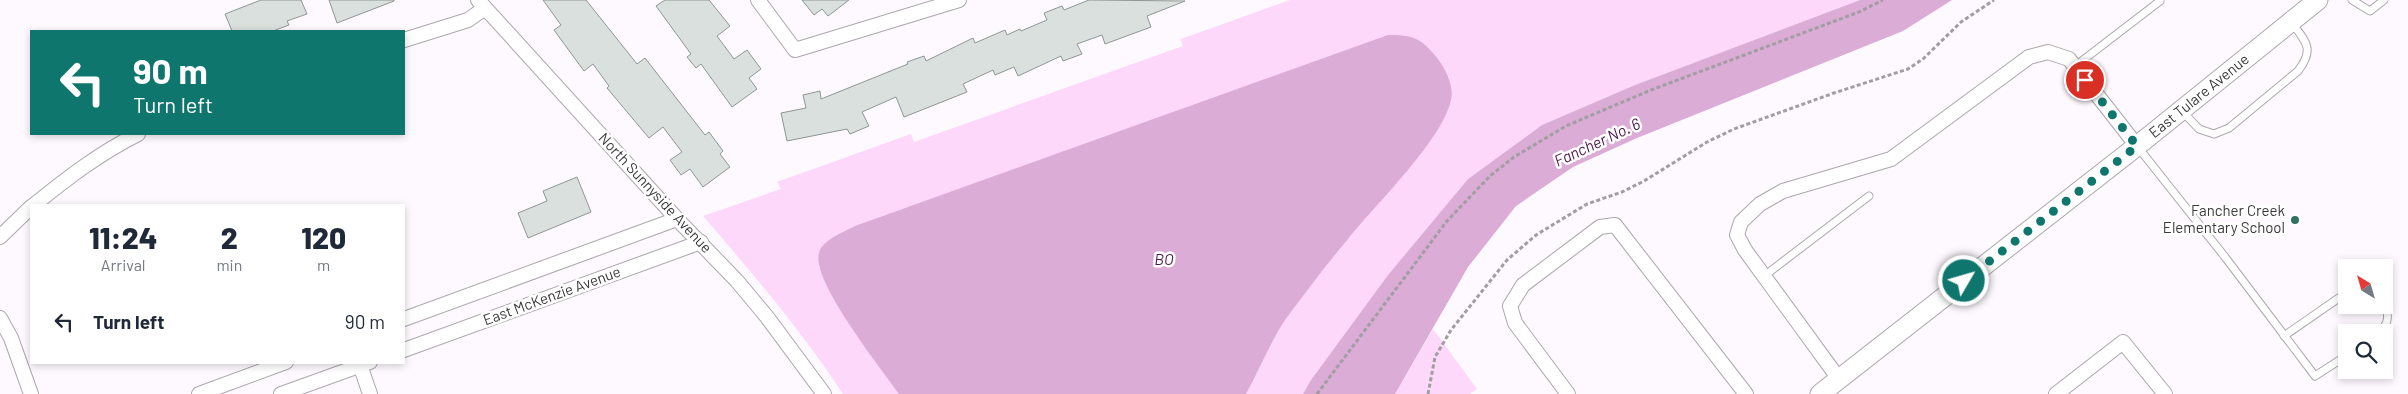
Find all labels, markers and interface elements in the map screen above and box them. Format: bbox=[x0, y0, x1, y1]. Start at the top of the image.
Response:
text: 90 m bbox=[133, 49, 208, 91]
street label: East Tulare Avenue bbox=[2145, 49, 2252, 141]
icon: left bbox=[50, 50, 115, 115]
pin bbox=[2064, 59, 2106, 101]
icon: arrive bbox=[2071, 66, 2099, 94]
text: Turn left bbox=[133, 91, 213, 117]
water label: Fancher No. 6 bbox=[1551, 113, 1643, 170]
street label: North Sunnyside Avenue bbox=[595, 129, 716, 256]
place label: Fancher Creek Elementary School bbox=[2163, 201, 2285, 236]
marker: Fancher Creek Elementary School bbox=[2289, 214, 2301, 226]
text: 11:24 bbox=[89, 219, 157, 255]
text: 2 bbox=[221, 219, 238, 255]
text: 120 bbox=[301, 219, 346, 255]
water label: BO bbox=[1154, 249, 1174, 268]
position arrow bbox=[1937, 254, 1989, 306]
text: Arrival bbox=[101, 255, 146, 274]
text: min bbox=[216, 255, 242, 274]
text: m bbox=[317, 255, 330, 274]
north arrow bbox=[2338, 259, 2392, 314]
map controls bbox=[2338, 259, 2393, 379]
street label: East McKenzie Avenue bbox=[480, 262, 623, 328]
icon: left bbox=[50, 308, 78, 336]
text: Turn left bbox=[93, 310, 164, 333]
text: 90 m bbox=[345, 310, 385, 333]
button: search bbox=[2338, 324, 2393, 379]

